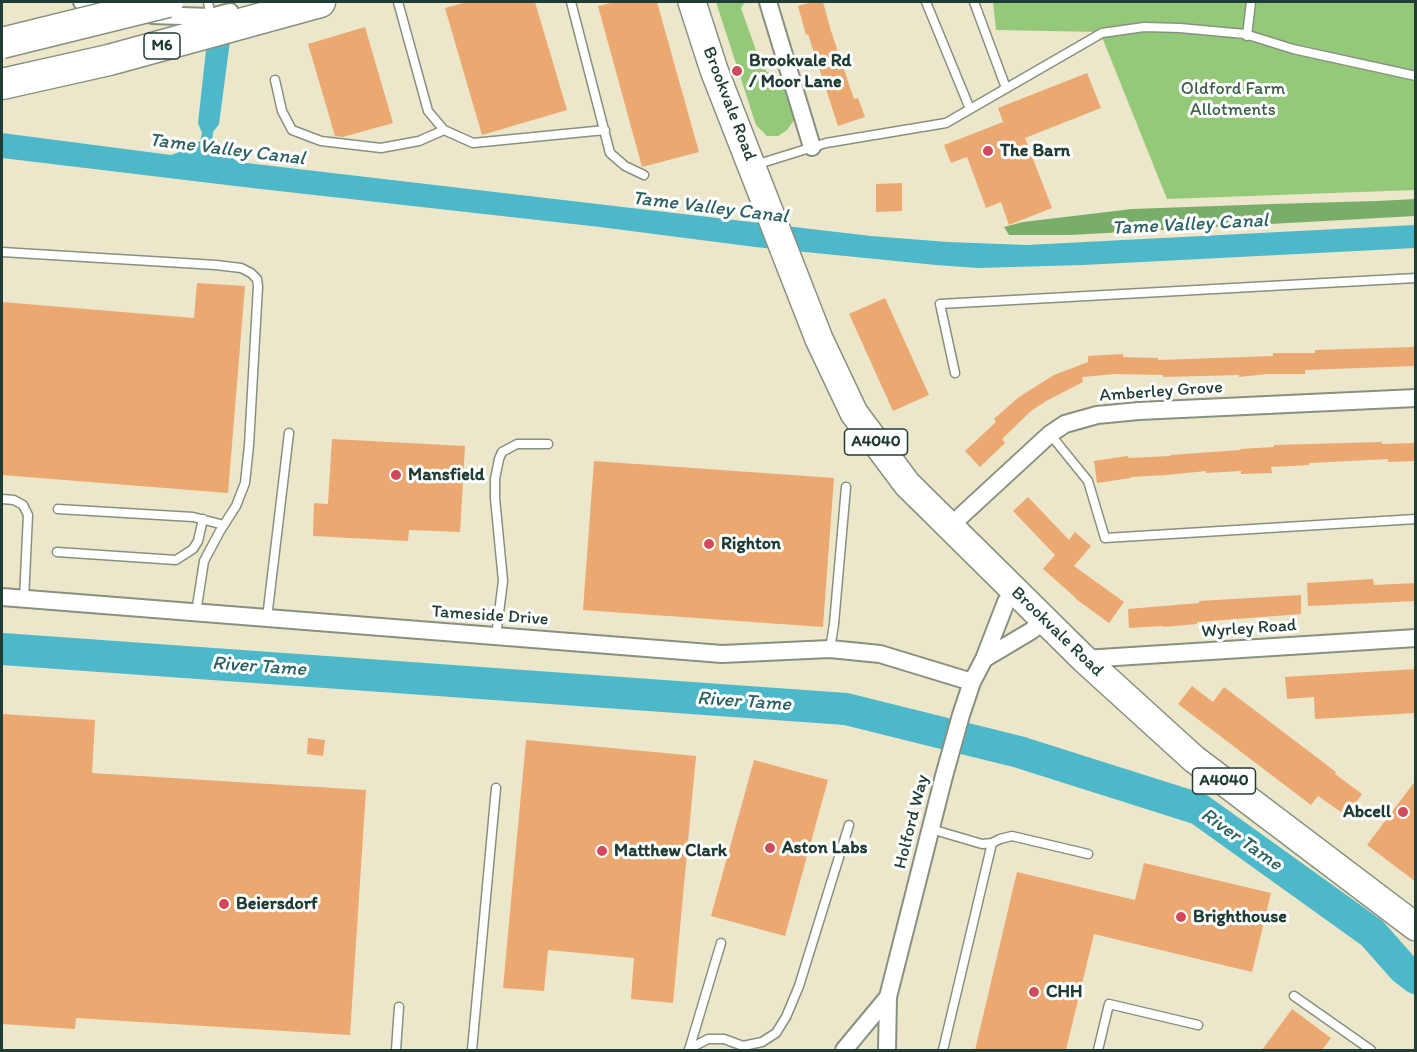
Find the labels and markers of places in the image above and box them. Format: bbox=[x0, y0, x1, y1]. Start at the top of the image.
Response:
place label: Brookvale Rd / Moor Lane bbox=[749, 50, 851, 92]
marker: Brookvale Rd / Moor Lane bbox=[730, 64, 744, 78]
place label: The Barn bbox=[1000, 140, 1070, 162]
marker: The Barn bbox=[981, 144, 995, 158]
place label: Mansfield bbox=[408, 464, 485, 486]
marker: Mansfield bbox=[389, 468, 403, 482]
place label: Righton bbox=[721, 533, 781, 555]
marker: Righton bbox=[702, 537, 716, 551]
place label: Abcell bbox=[1343, 801, 1391, 823]
marker: Abcell bbox=[1396, 805, 1410, 819]
place label: Aston Labs bbox=[782, 837, 868, 859]
place label: Matthew Clark bbox=[614, 840, 727, 862]
marker: Aston Labs bbox=[763, 841, 777, 855]
marker: Matthew Clark bbox=[595, 844, 609, 858]
place label: Beiersdorf bbox=[236, 893, 318, 915]
marker: Beiersdorf bbox=[217, 897, 231, 911]
place label: Brighthouse bbox=[1193, 906, 1287, 928]
marker: Brighthouse bbox=[1174, 910, 1188, 924]
place label: CHH bbox=[1046, 981, 1082, 1003]
marker: CHH bbox=[1027, 985, 1041, 999]

